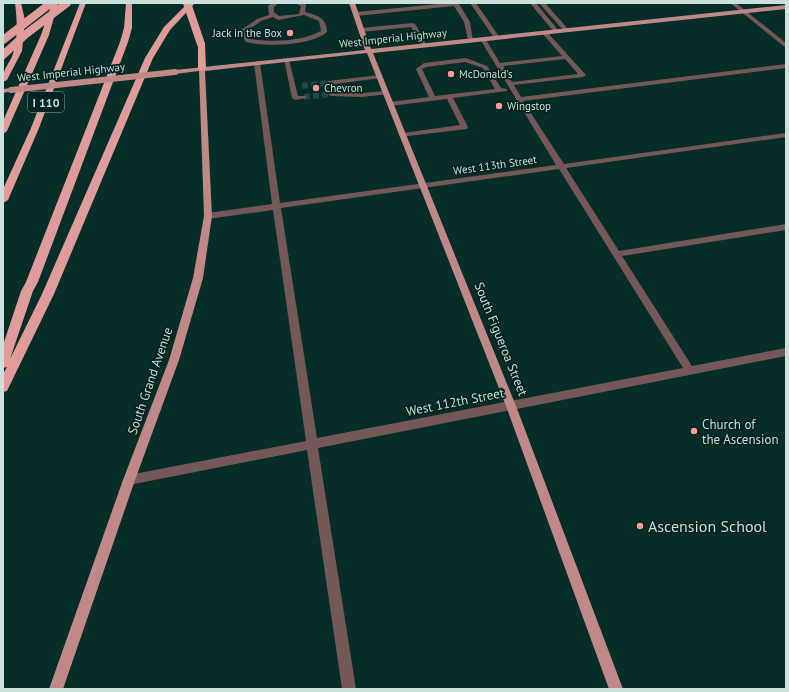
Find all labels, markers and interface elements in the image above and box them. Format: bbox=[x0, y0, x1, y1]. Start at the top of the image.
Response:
street label: West Imperial Highway bbox=[338, 25, 449, 51]
place label: Jack in the Box bbox=[212, 26, 282, 40]
marker: Jack in the Box bbox=[285, 28, 295, 38]
street label: West Imperial Highway bbox=[16, 59, 127, 85]
place label: McDonald's bbox=[459, 67, 513, 81]
marker: McDonald's bbox=[446, 69, 456, 79]
place label: Chevron bbox=[324, 81, 363, 95]
marker: Chevron bbox=[311, 83, 321, 93]
road number: I 110 bbox=[28, 92, 64, 112]
place label: Wingstop bbox=[507, 99, 551, 113]
marker: Wingstop bbox=[494, 101, 504, 111]
street label: West 113th Street bbox=[452, 152, 538, 178]
street label: South Figueroa Street bbox=[470, 280, 532, 399]
street label: South Grand Avenue bbox=[124, 325, 176, 437]
street label: West 112th Street bbox=[404, 384, 506, 420]
place label: Church of the Ascension bbox=[702, 416, 779, 448]
marker: Church of the Ascension bbox=[689, 426, 699, 436]
place label: Ascension School bbox=[648, 516, 767, 536]
marker: Ascension School bbox=[635, 521, 645, 531]

